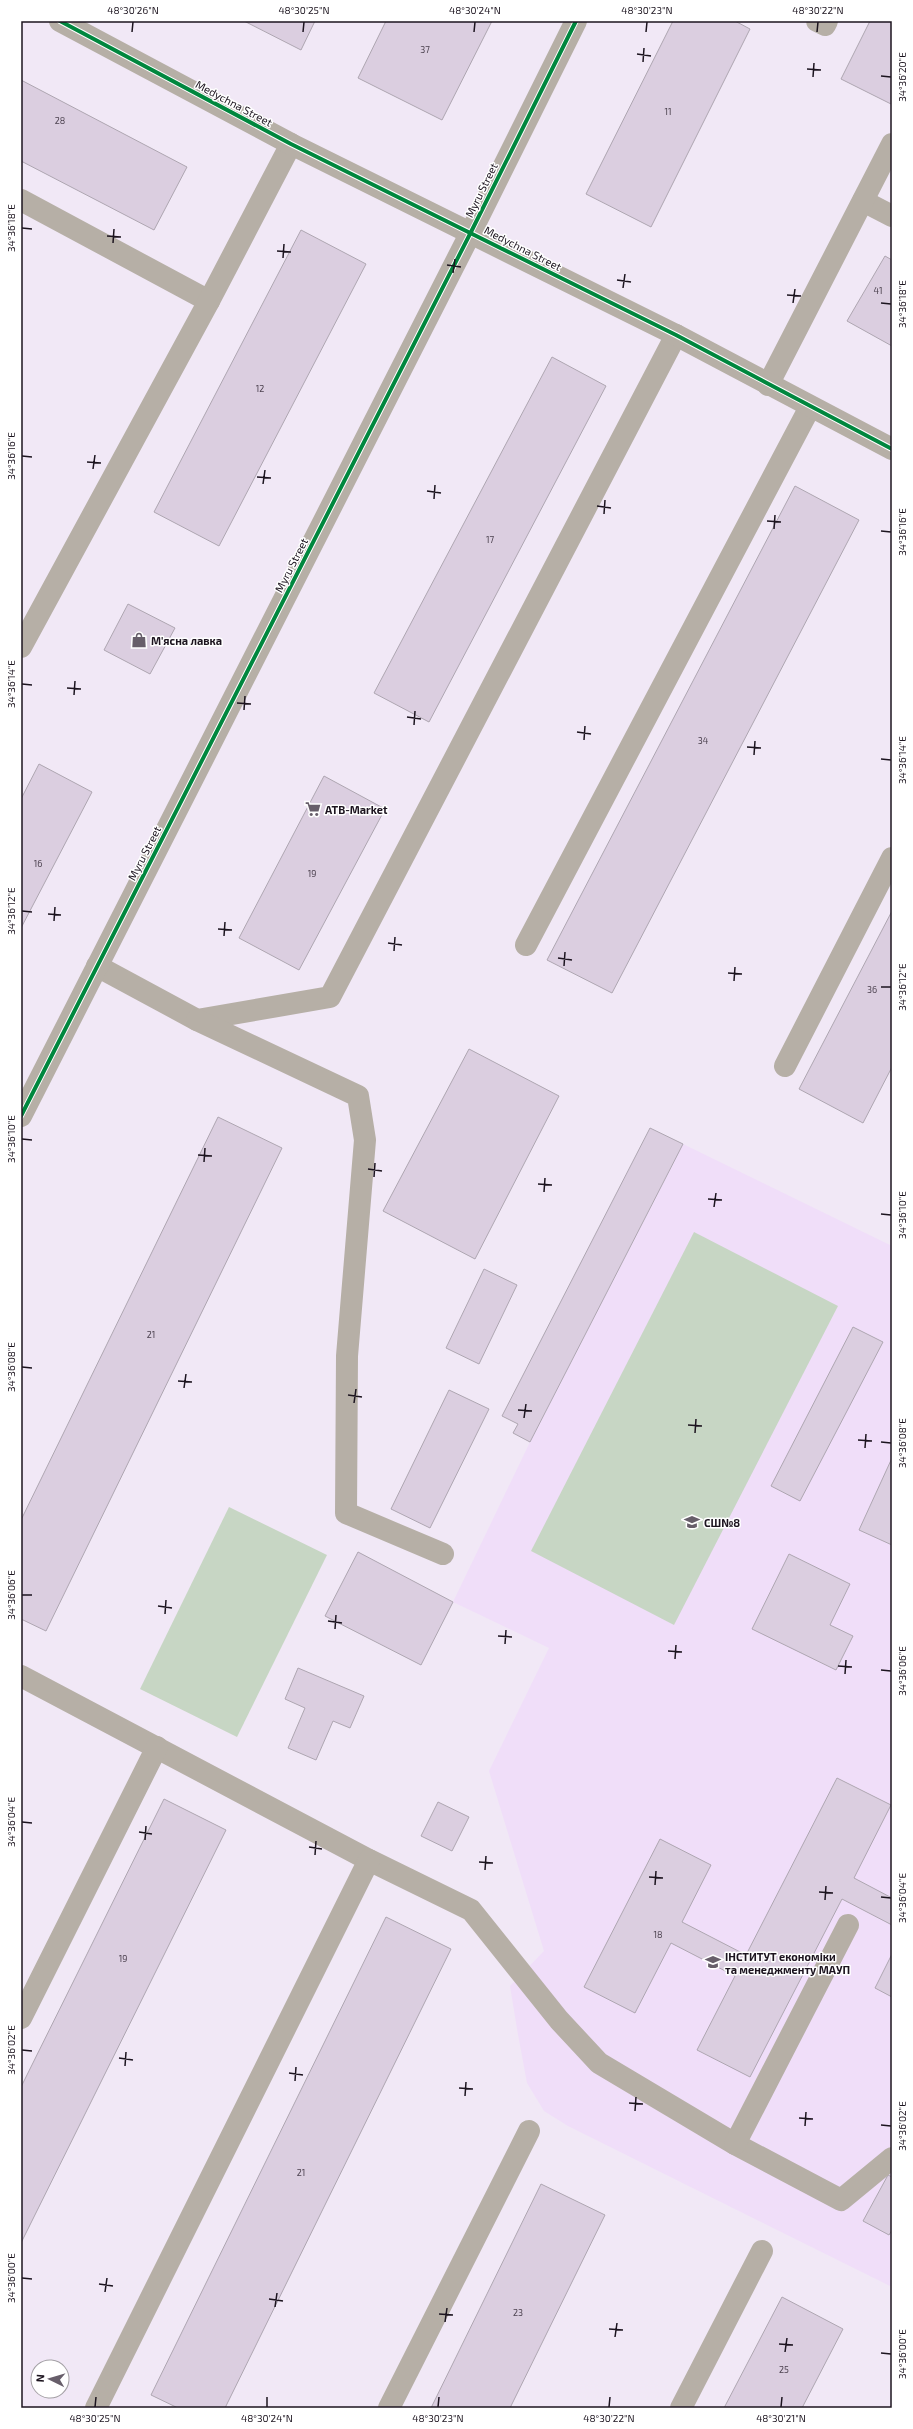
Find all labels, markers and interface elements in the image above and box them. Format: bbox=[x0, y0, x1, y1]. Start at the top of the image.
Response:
text: 48°30'26"N bbox=[107, 4, 159, 16]
text: 48°30'25"N bbox=[278, 4, 330, 16]
text: 48°30'24"N bbox=[449, 4, 501, 16]
text: 48°30'23"N bbox=[621, 4, 673, 16]
text: 48°30'22"N bbox=[792, 4, 844, 16]
house number: 37 bbox=[420, 44, 430, 55]
text: 34°36'20"E bbox=[896, 52, 908, 102]
street label: Medychna Street bbox=[193, 77, 275, 129]
house number: 11 bbox=[664, 106, 672, 117]
house number: 28 bbox=[55, 115, 65, 126]
street label: Myru Street bbox=[462, 161, 500, 219]
text: 34°36'18"E bbox=[5, 204, 17, 252]
street label: Medychna Street bbox=[482, 223, 564, 273]
text: 34°36'18"E bbox=[896, 280, 908, 328]
house number: 41 bbox=[873, 285, 883, 296]
house number: 12 bbox=[256, 383, 264, 394]
text: 34°36'16"E bbox=[5, 432, 17, 480]
text: 34°36'16"E bbox=[896, 508, 908, 556]
house number: 17 bbox=[486, 534, 494, 545]
street label: Myru Street bbox=[272, 536, 310, 594]
shop icon: М'ясна лавка bbox=[130, 631, 148, 649]
place label: М'ясна лавка bbox=[151, 634, 222, 647]
text: 34°36'14"E bbox=[5, 660, 17, 708]
house number: 34 bbox=[698, 735, 709, 746]
text: 34°36'14"E bbox=[896, 736, 908, 784]
supermarket icon: ATB-Market bbox=[304, 800, 322, 818]
place label: ATB-Market bbox=[325, 803, 388, 816]
street label: Myru Street bbox=[125, 824, 163, 882]
house number: 16 bbox=[34, 858, 42, 869]
house number: 19 bbox=[308, 868, 316, 879]
text: 34°36'12"E bbox=[5, 887, 17, 935]
text: 34°36'12"E bbox=[896, 963, 908, 1011]
house number: 36 bbox=[867, 984, 877, 995]
text: 34°36'10"E bbox=[5, 1115, 17, 1163]
text: 34°36'10"E bbox=[896, 1191, 908, 1239]
house number: 21 bbox=[147, 1329, 155, 1340]
text: 34°36'08"E bbox=[5, 1342, 17, 1392]
text: 34°36'08"E bbox=[896, 1418, 908, 1468]
school or university icon: СШ№8 bbox=[683, 1513, 701, 1531]
place label: СШ№8 bbox=[704, 1516, 740, 1529]
text: 34°36'06"E bbox=[5, 1570, 17, 1620]
text: 34°36'06"E bbox=[896, 1646, 908, 1696]
text: 34°36'04"E bbox=[5, 1797, 17, 1847]
text: 34°36'04"E bbox=[896, 1873, 908, 1923]
house number: 18 bbox=[653, 1929, 663, 1940]
place label: ІНСТИТУТ економіки та менеджменту МАУП bbox=[725, 1950, 850, 1976]
house number: 19 bbox=[119, 1953, 127, 1964]
school or university icon: ІНСТИТУТ економіки та менеджменту МАУП bbox=[704, 1953, 722, 1971]
text: 34°36'02"E bbox=[5, 2025, 17, 2075]
text: 34°36'02"E bbox=[896, 2101, 908, 2151]
house number: 21 bbox=[297, 2167, 305, 2178]
text: 34°36'00"E bbox=[5, 2253, 17, 2303]
house number: 23 bbox=[513, 2307, 523, 2318]
text: 34°36'00"E bbox=[896, 2329, 908, 2379]
north arrow bbox=[30, 2359, 70, 2399]
house number: 25 bbox=[779, 2364, 789, 2375]
text: N bbox=[33, 2374, 46, 2383]
text: 48°30'25"N bbox=[69, 2412, 121, 2424]
text: 48°30'24"N bbox=[241, 2412, 293, 2424]
text: 48°30'23"N bbox=[412, 2412, 464, 2424]
text: 48°30'22"N bbox=[583, 2412, 635, 2424]
text: 48°30'21"N bbox=[756, 2412, 806, 2424]

